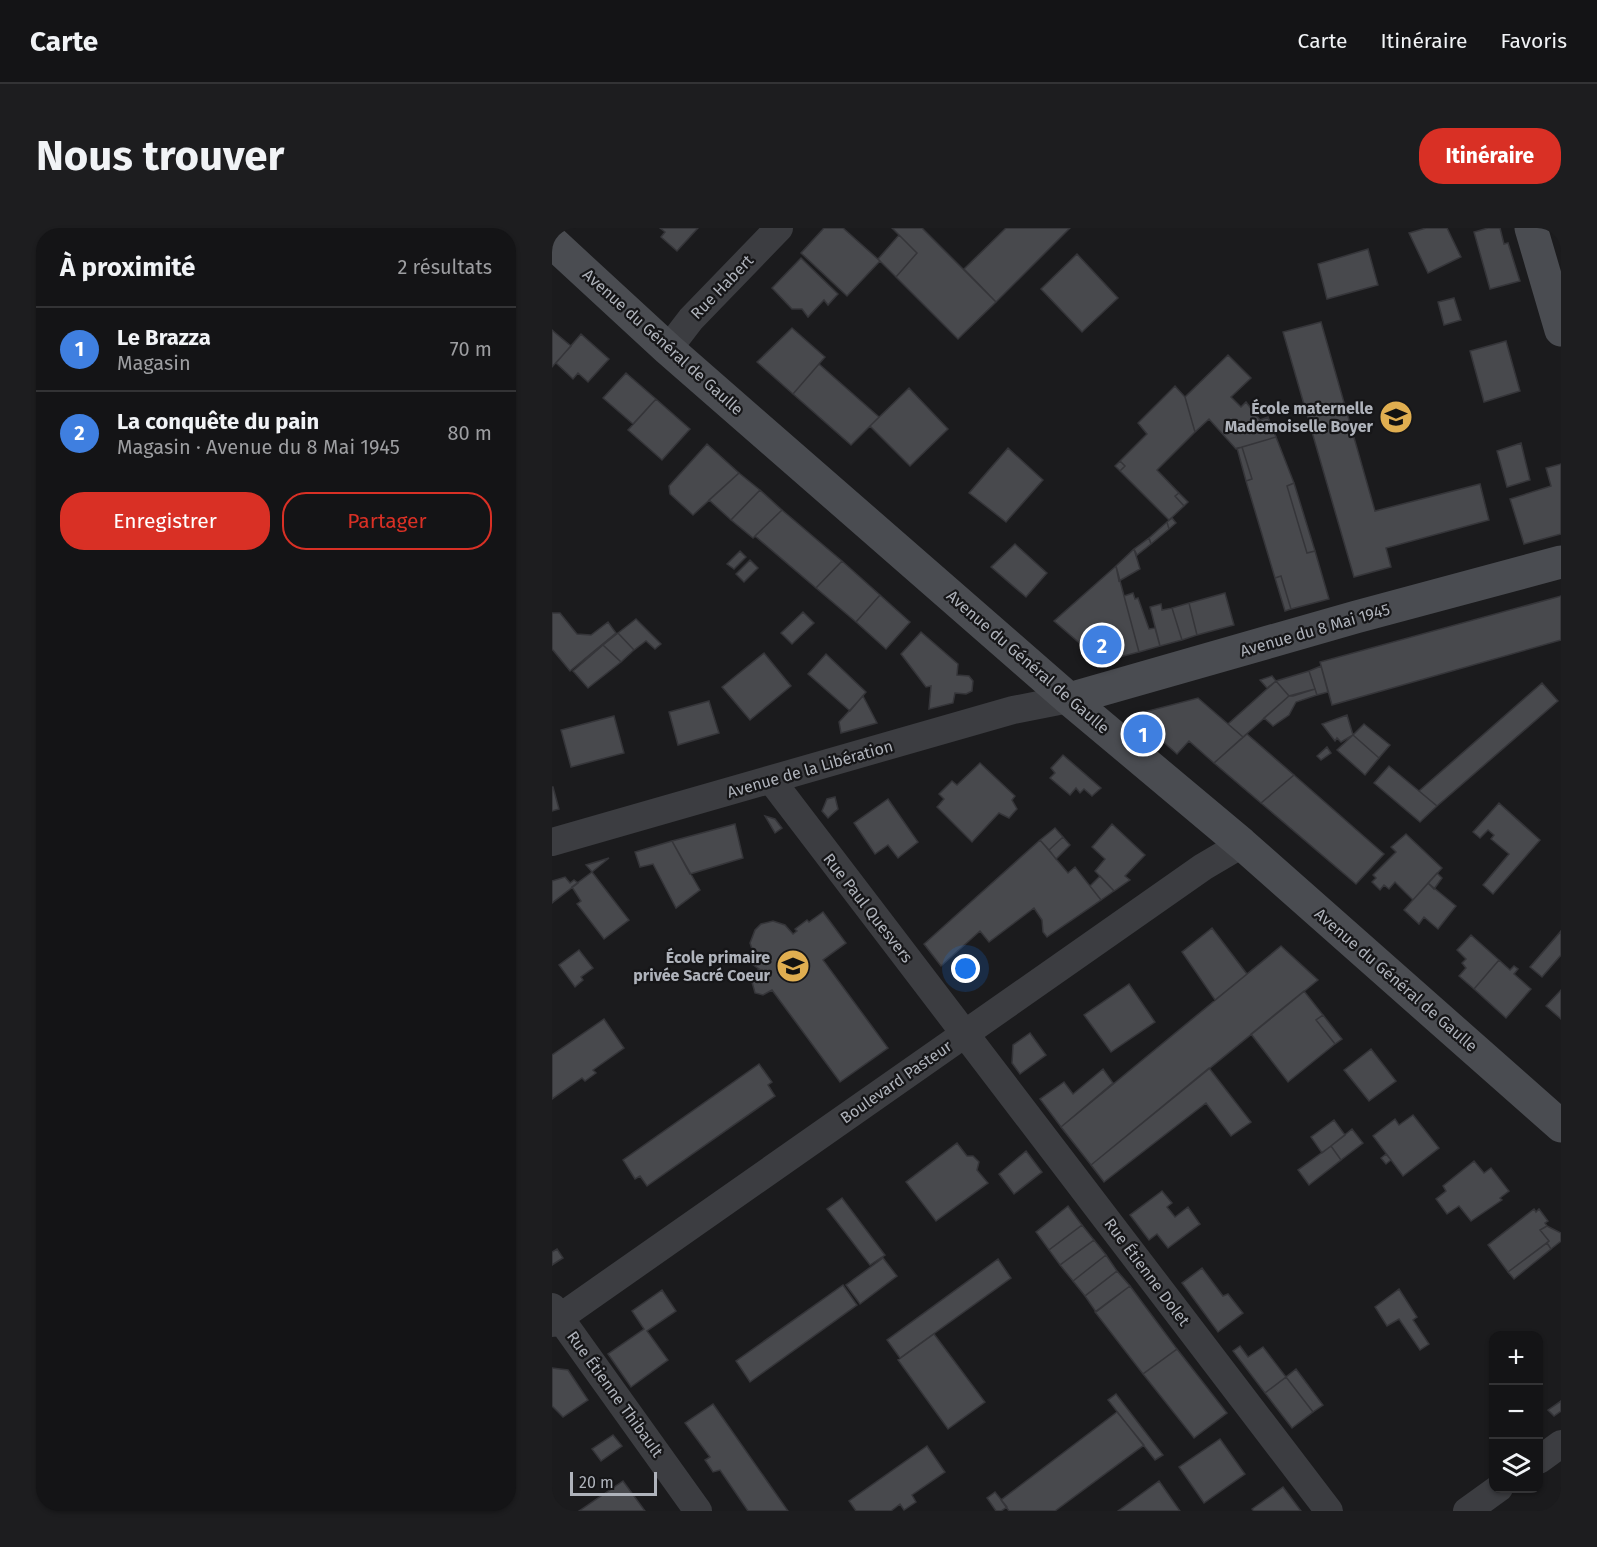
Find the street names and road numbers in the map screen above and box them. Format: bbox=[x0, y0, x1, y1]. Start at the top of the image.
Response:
street label: Rue Habert bbox=[687, 251, 757, 323]
street label: Avenue du Général de Gaulle bbox=[579, 265, 747, 419]
street label: Avenue du Général de Gaulle bbox=[943, 586, 1113, 738]
street label: Avenue du 8 Mai 1945 bbox=[1238, 600, 1392, 660]
street label: Avenue de la Libération bbox=[725, 736, 895, 802]
street label: Rue Paul Quesvers bbox=[819, 850, 917, 966]
street label: Avenue du Général de Gaulle bbox=[1311, 904, 1481, 1056]
street label: Boulevard Pasteur bbox=[837, 1036, 956, 1128]
street label: Rue Étienne Dolet bbox=[1100, 1214, 1195, 1330]
street label: Rue Étienne Thibault bbox=[563, 1327, 668, 1461]

